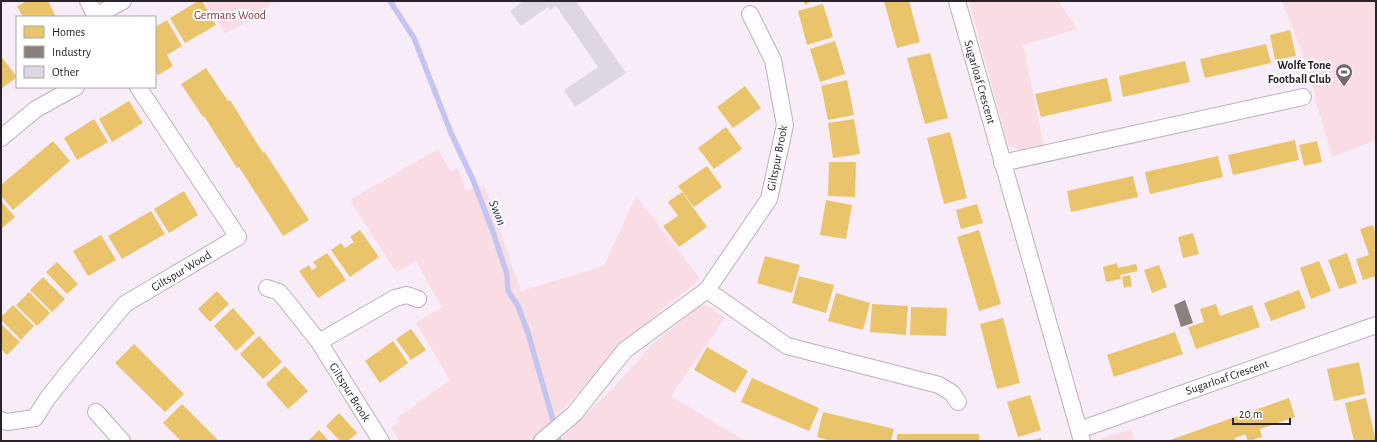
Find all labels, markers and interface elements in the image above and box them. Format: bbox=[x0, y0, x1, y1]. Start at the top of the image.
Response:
park label: Germans Wood bbox=[194, 9, 266, 21]
legend bbox=[16, 16, 156, 88]
text: Homes bbox=[52, 26, 85, 38]
street label: Sugarloaf Crescent bbox=[962, 39, 998, 125]
text: Industry bbox=[52, 46, 91, 59]
place label: Wolfe Tone Football Club bbox=[1268, 59, 1331, 85]
sports icon: Wolfe Tone Football Club bbox=[1334, 62, 1354, 87]
text: Other bbox=[52, 66, 79, 78]
street label: Giltspur Brook bbox=[765, 124, 789, 192]
water label: Swan bbox=[486, 198, 508, 228]
street label: Giltspur Wood bbox=[149, 248, 213, 294]
street label: Sugarloaf Crescent bbox=[1184, 357, 1270, 397]
street label: Giltspur Brook bbox=[327, 361, 373, 424]
scale bar bbox=[1233, 400, 1290, 426]
text: 20 m bbox=[1239, 408, 1262, 420]

